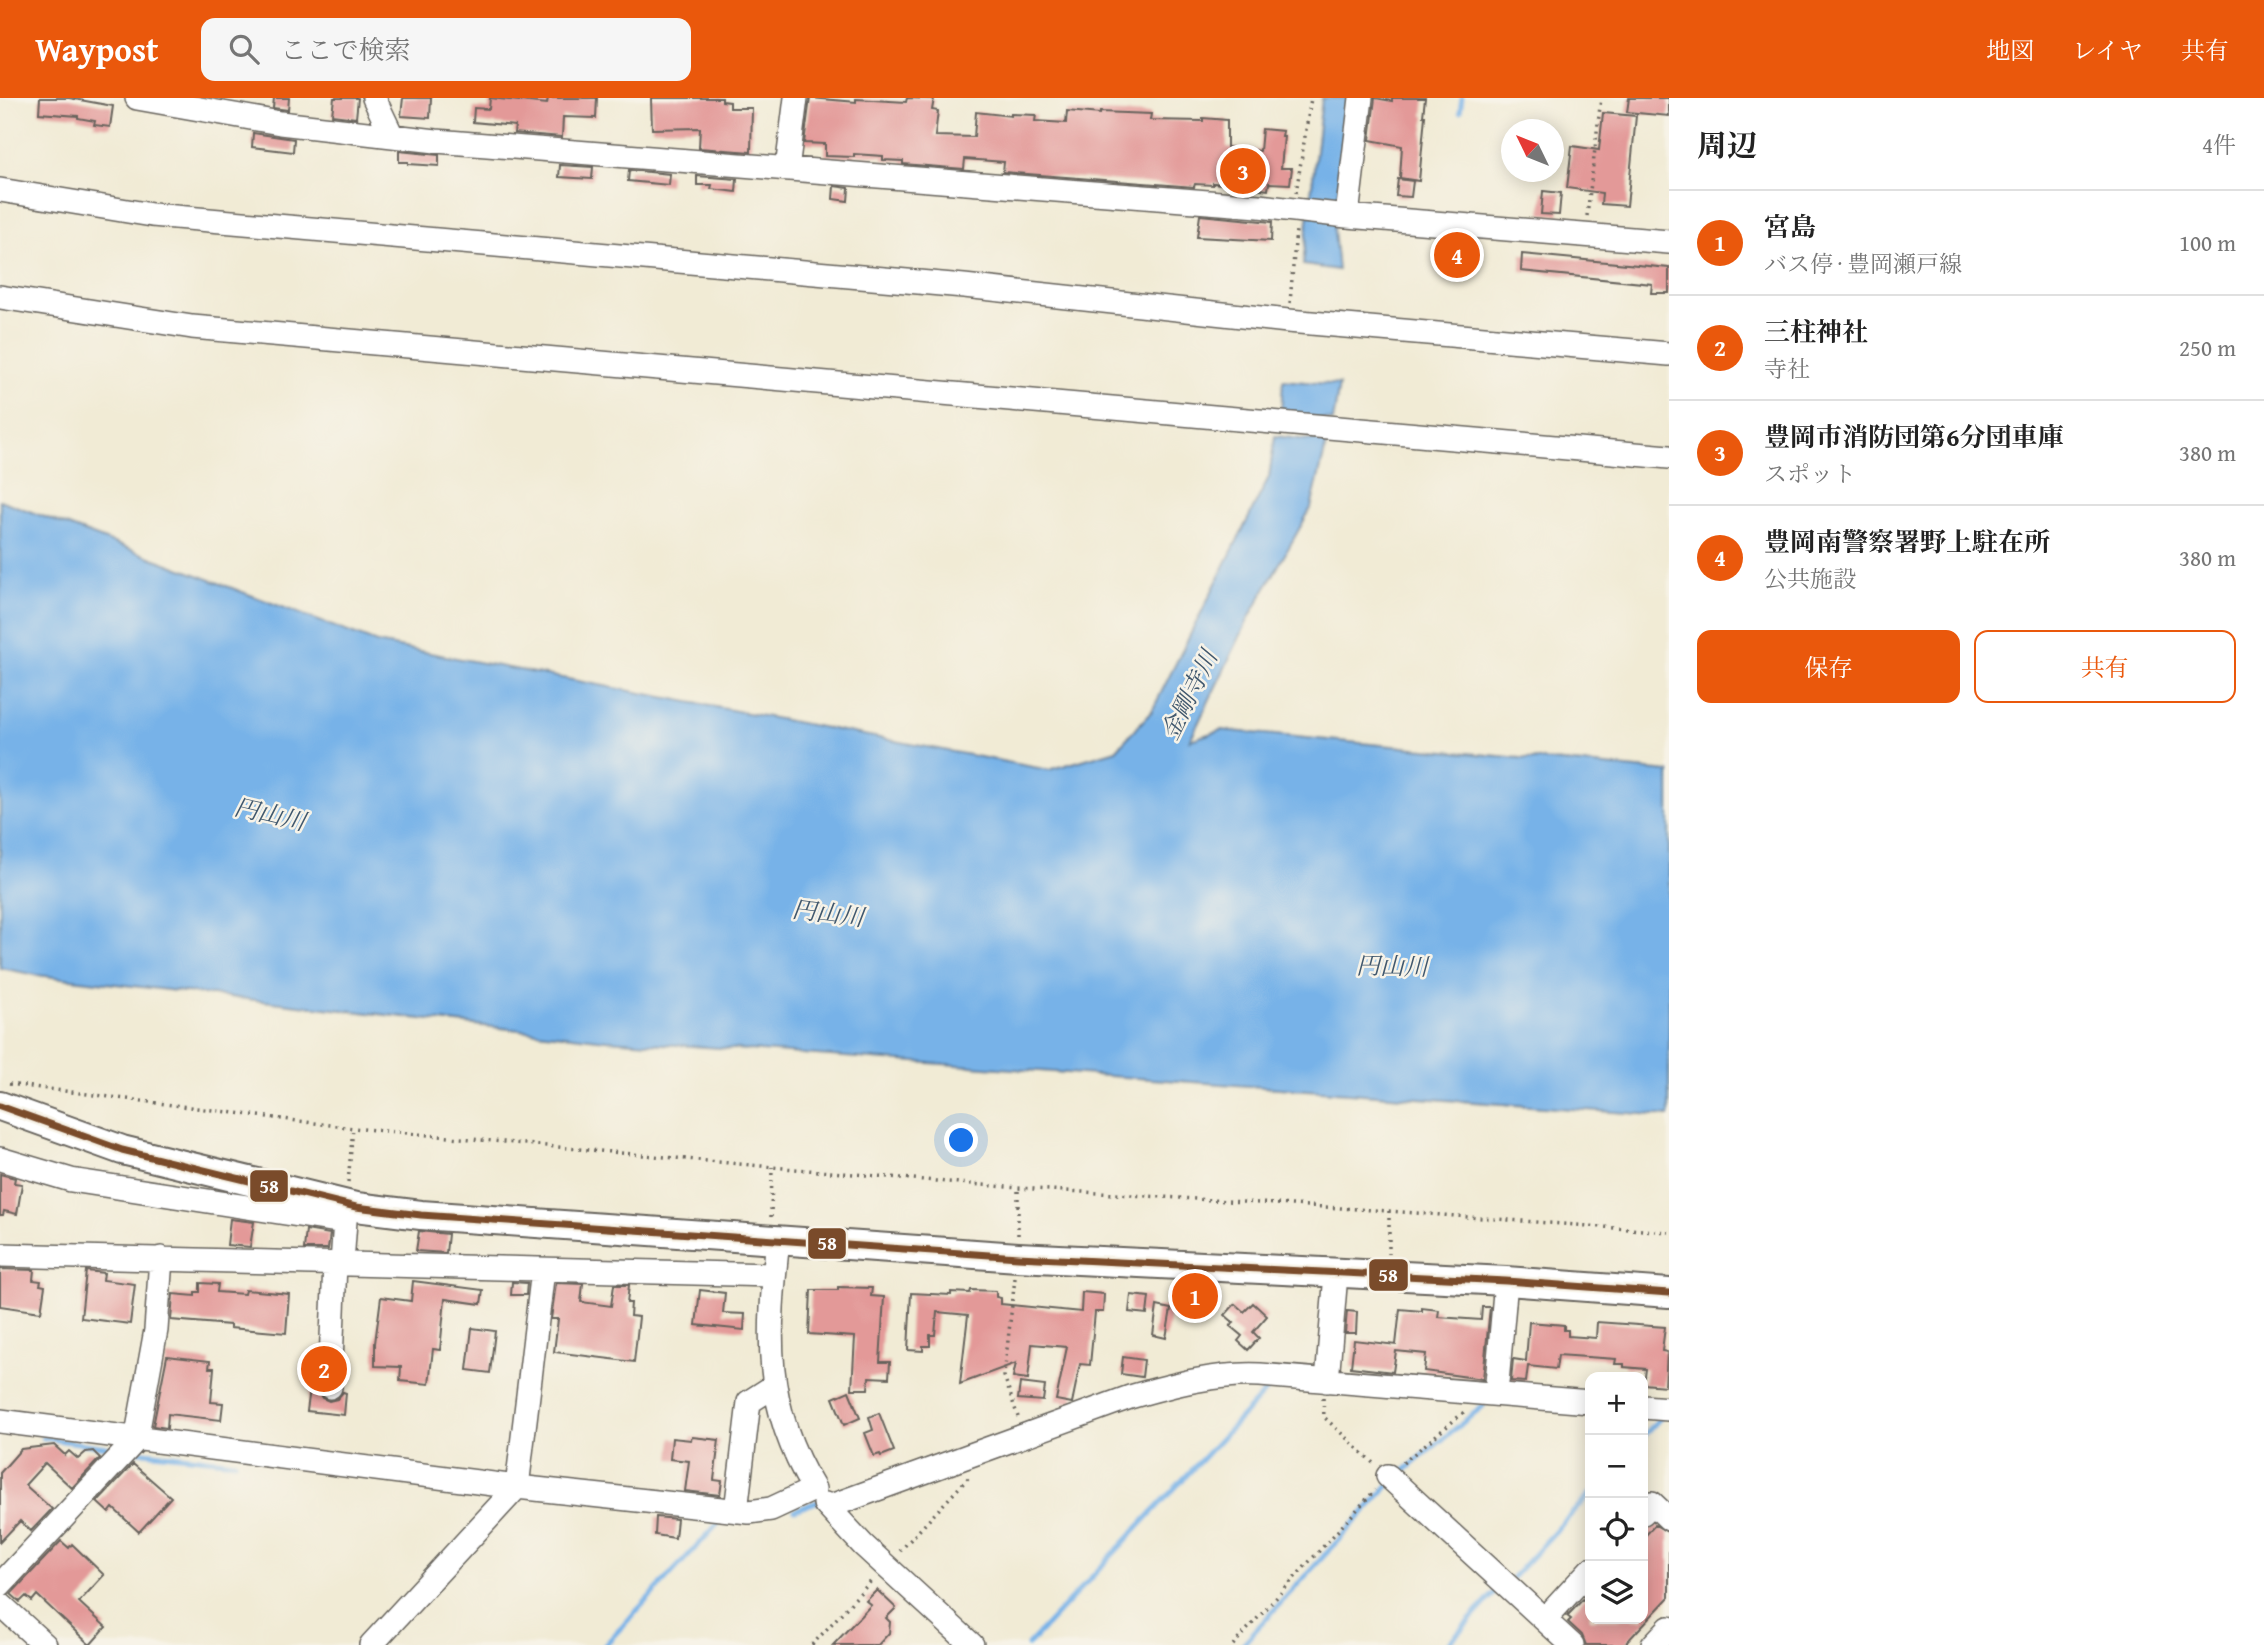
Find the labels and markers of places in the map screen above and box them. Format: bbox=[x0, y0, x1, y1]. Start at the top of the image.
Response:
pin: 3 bbox=[1220, 145, 1266, 197]
pin: 4 bbox=[1434, 229, 1480, 281]
pin: 1 bbox=[1172, 1270, 1218, 1322]
pin: 2 bbox=[301, 1343, 347, 1395]

